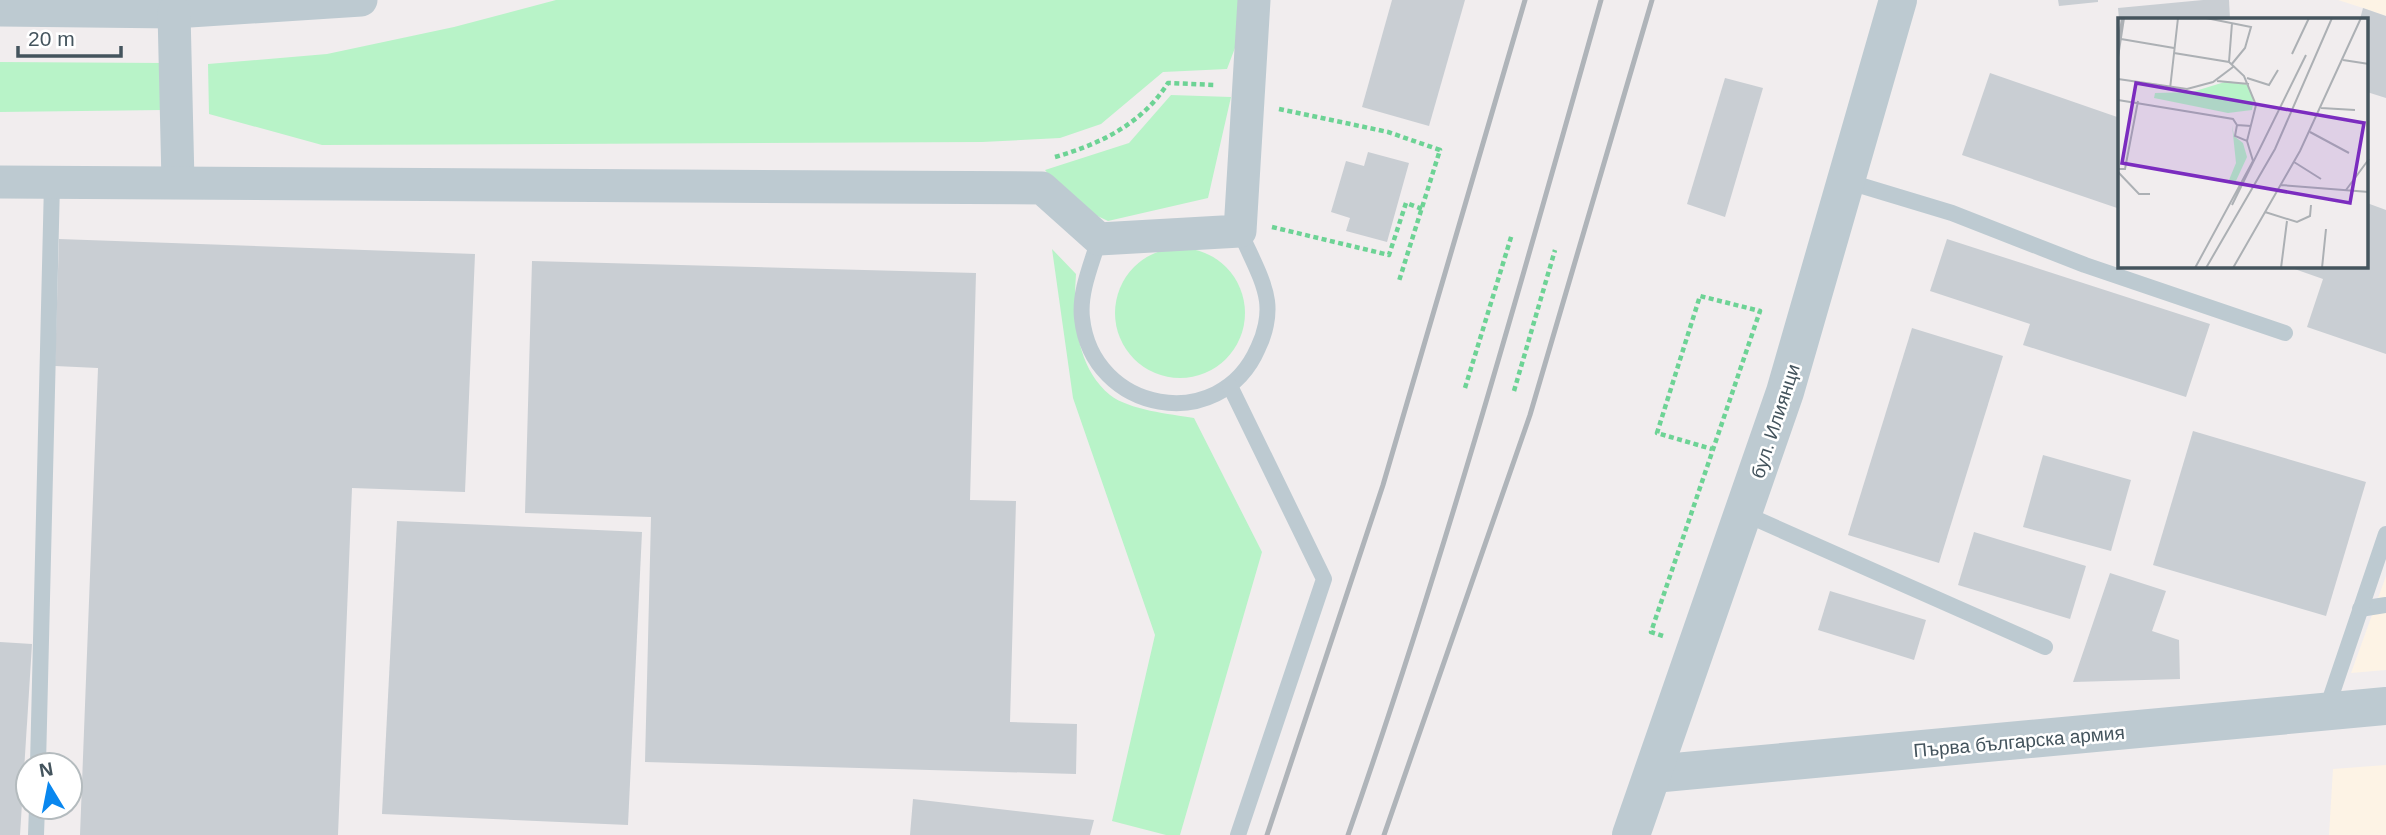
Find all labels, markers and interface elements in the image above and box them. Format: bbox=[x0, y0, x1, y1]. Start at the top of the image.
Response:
scale bar bbox=[18, 14, 121, 58]
inset map bbox=[2118, 18, 2368, 268]
text: 20 m bbox=[28, 27, 75, 50]
street label: бул. Илиянци bbox=[1747, 361, 1804, 481]
street label: Първа българска армия bbox=[1913, 722, 2125, 761]
north arrow bbox=[14, 751, 84, 821]
text: N bbox=[38, 758, 55, 781]

